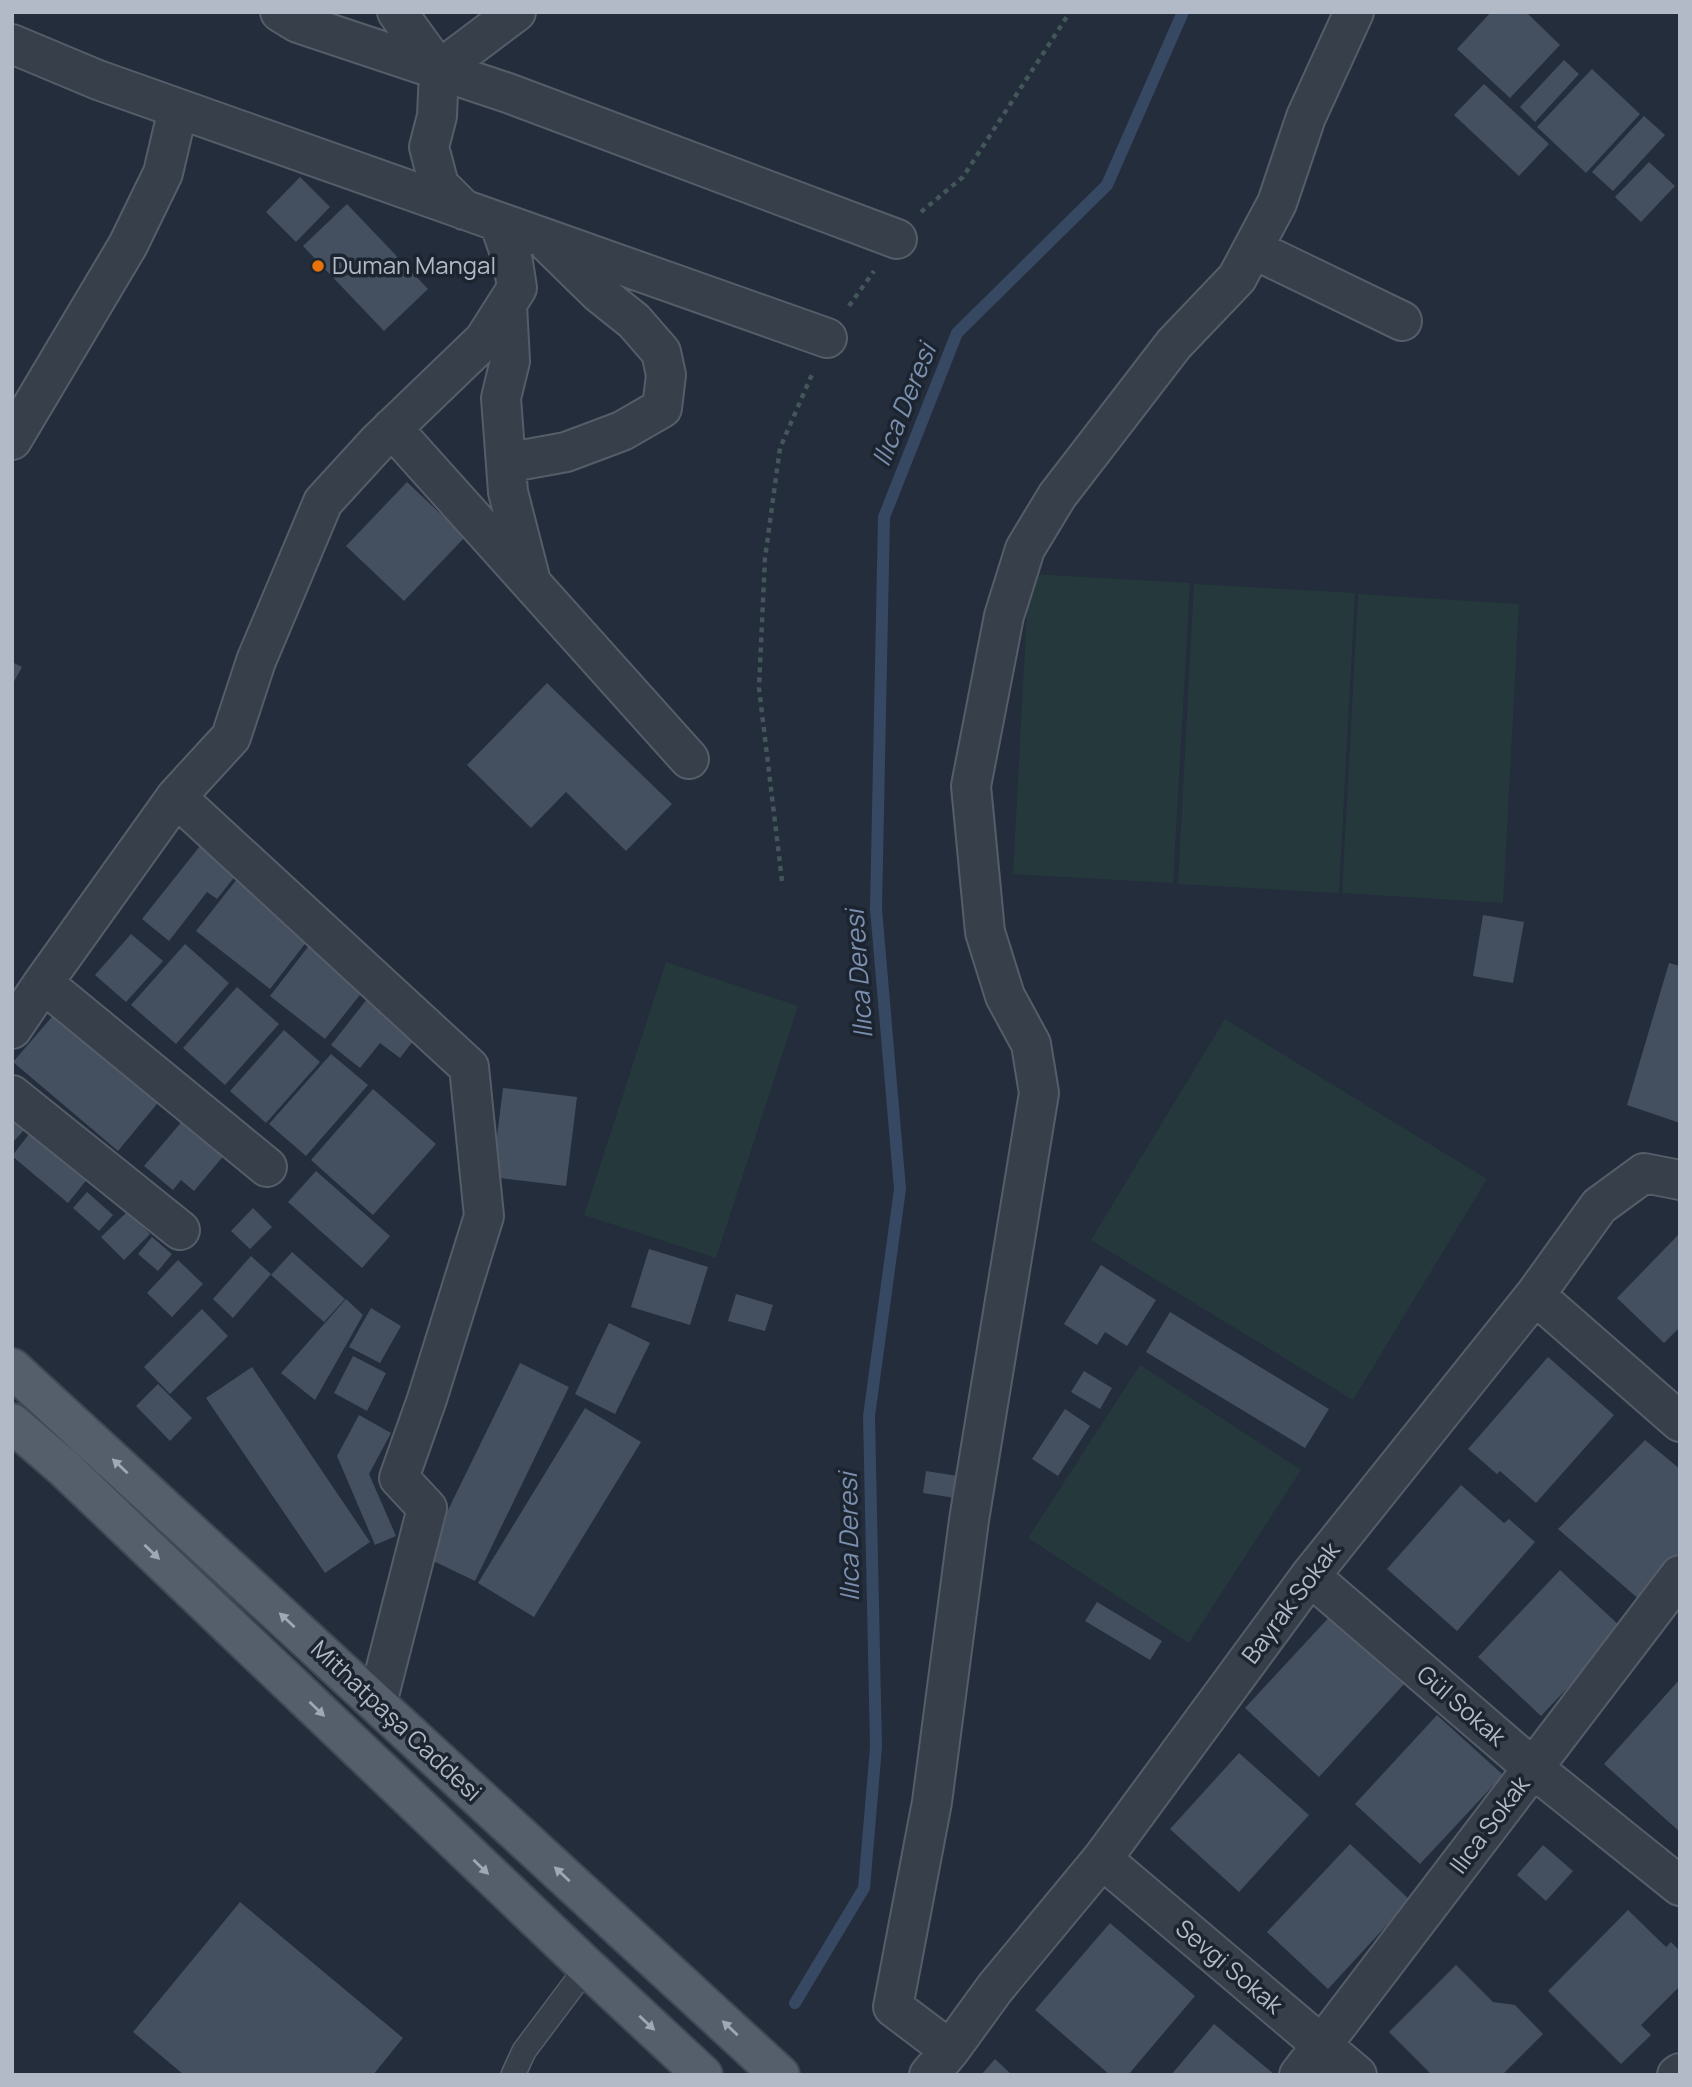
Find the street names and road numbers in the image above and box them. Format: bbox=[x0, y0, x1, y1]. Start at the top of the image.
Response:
street label: Bayrak Sokak bbox=[1233, 1534, 1347, 1670]
street label: Mithatpaşa Caddesi bbox=[305, 1632, 489, 1808]
street label: Gül Sokak bbox=[1411, 1657, 1514, 1753]
street label: Ilıca Sokak bbox=[1441, 1768, 1537, 1880]
street label: Sevgi Sokak bbox=[1169, 1911, 1292, 2021]

